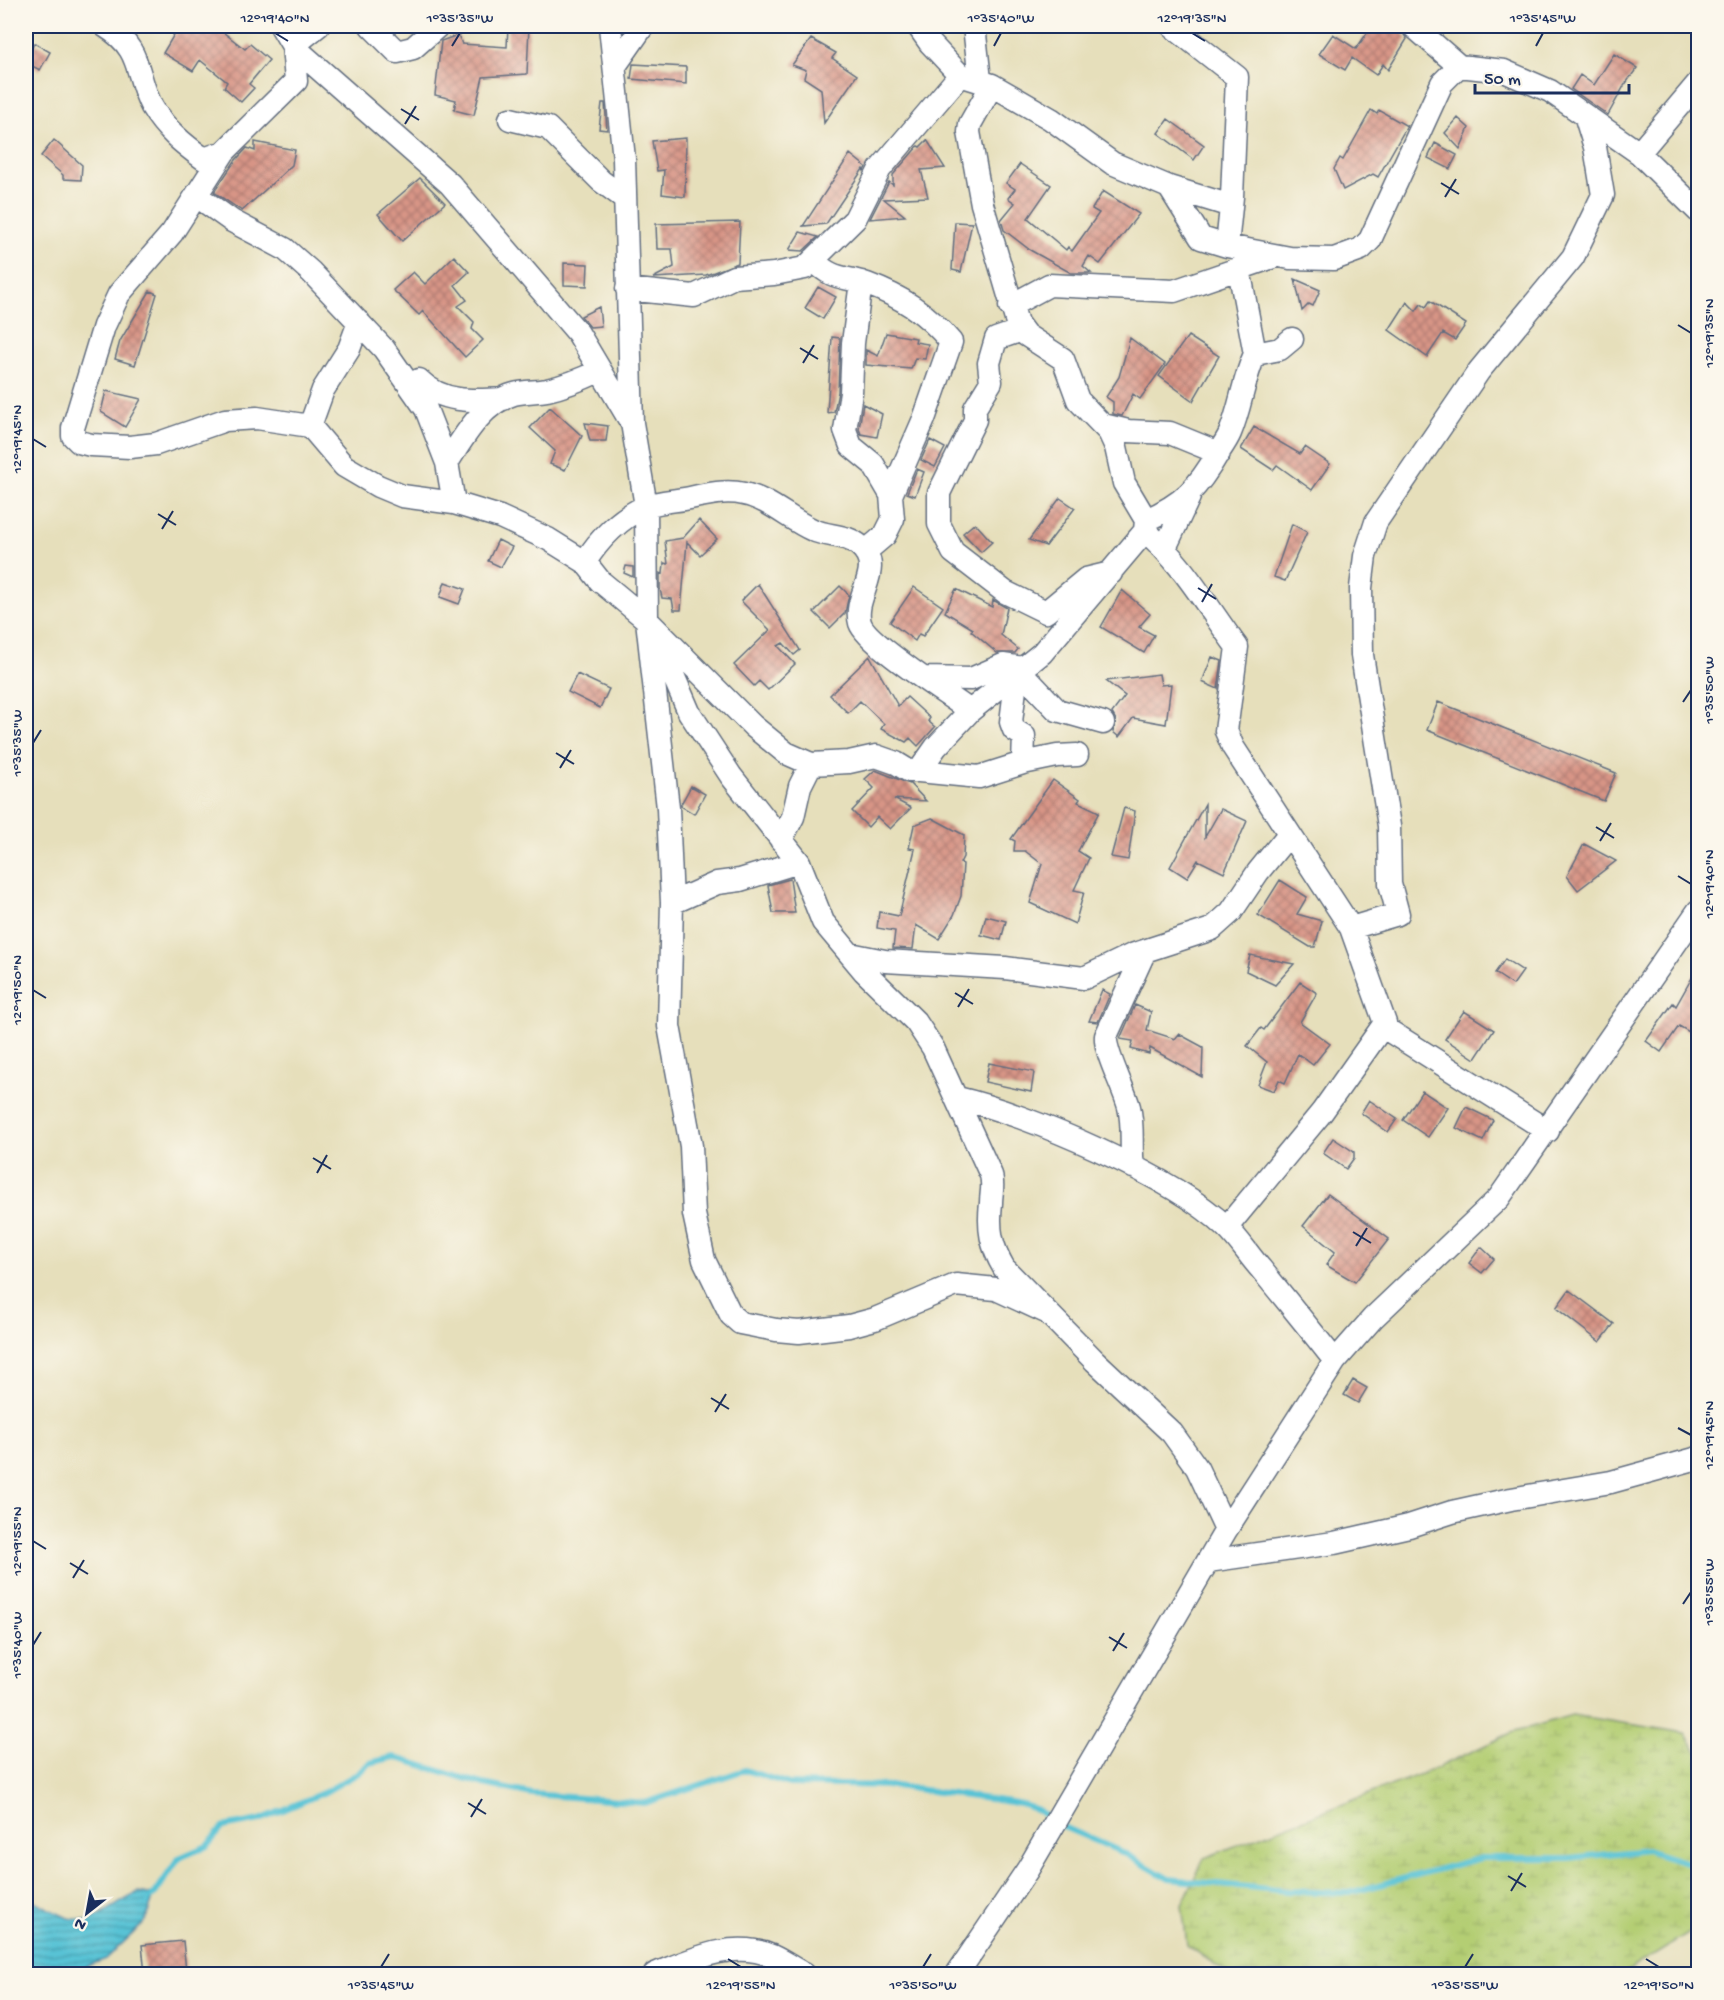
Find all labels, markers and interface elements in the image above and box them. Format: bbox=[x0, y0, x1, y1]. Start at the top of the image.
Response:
text: 12°19'40"N bbox=[239, 10, 310, 28]
text: 1°35'35"W bbox=[426, 10, 494, 28]
text: 1°35'40"W bbox=[967, 10, 1035, 28]
text: 12°19'35"N bbox=[1156, 10, 1227, 28]
text: 1°35'45"W bbox=[1509, 10, 1576, 28]
scale bar bbox=[1475, 57, 1630, 95]
text: 50 m bbox=[1484, 70, 1521, 91]
text: 12°19'35"N bbox=[1701, 298, 1719, 369]
text: 12°19'45"N bbox=[9, 405, 27, 474]
text: 1°35'50"W bbox=[1701, 656, 1719, 725]
text: 1°35'35"W bbox=[9, 709, 27, 777]
text: 12°19'40"N bbox=[1701, 849, 1719, 920]
text: 12°19'50"N bbox=[9, 955, 27, 1026]
text: 12°19'45"N bbox=[1701, 1401, 1719, 1470]
text: 12°19'55"N bbox=[9, 1506, 27, 1577]
text: 1°35'55"W bbox=[1701, 1558, 1719, 1627]
text: 1°35'40"W bbox=[9, 1611, 27, 1679]
north arrow bbox=[57, 1883, 117, 1943]
text: N bbox=[71, 1912, 90, 1934]
text: 1°35'45"W bbox=[347, 1977, 414, 1995]
text: 12°19'55"N bbox=[705, 1977, 776, 1995]
text: 1°35'50"W bbox=[888, 1977, 957, 1995]
text: 1°35'55"W bbox=[1430, 1977, 1499, 1995]
text: 12°19'50"N bbox=[1623, 1977, 1694, 1995]

